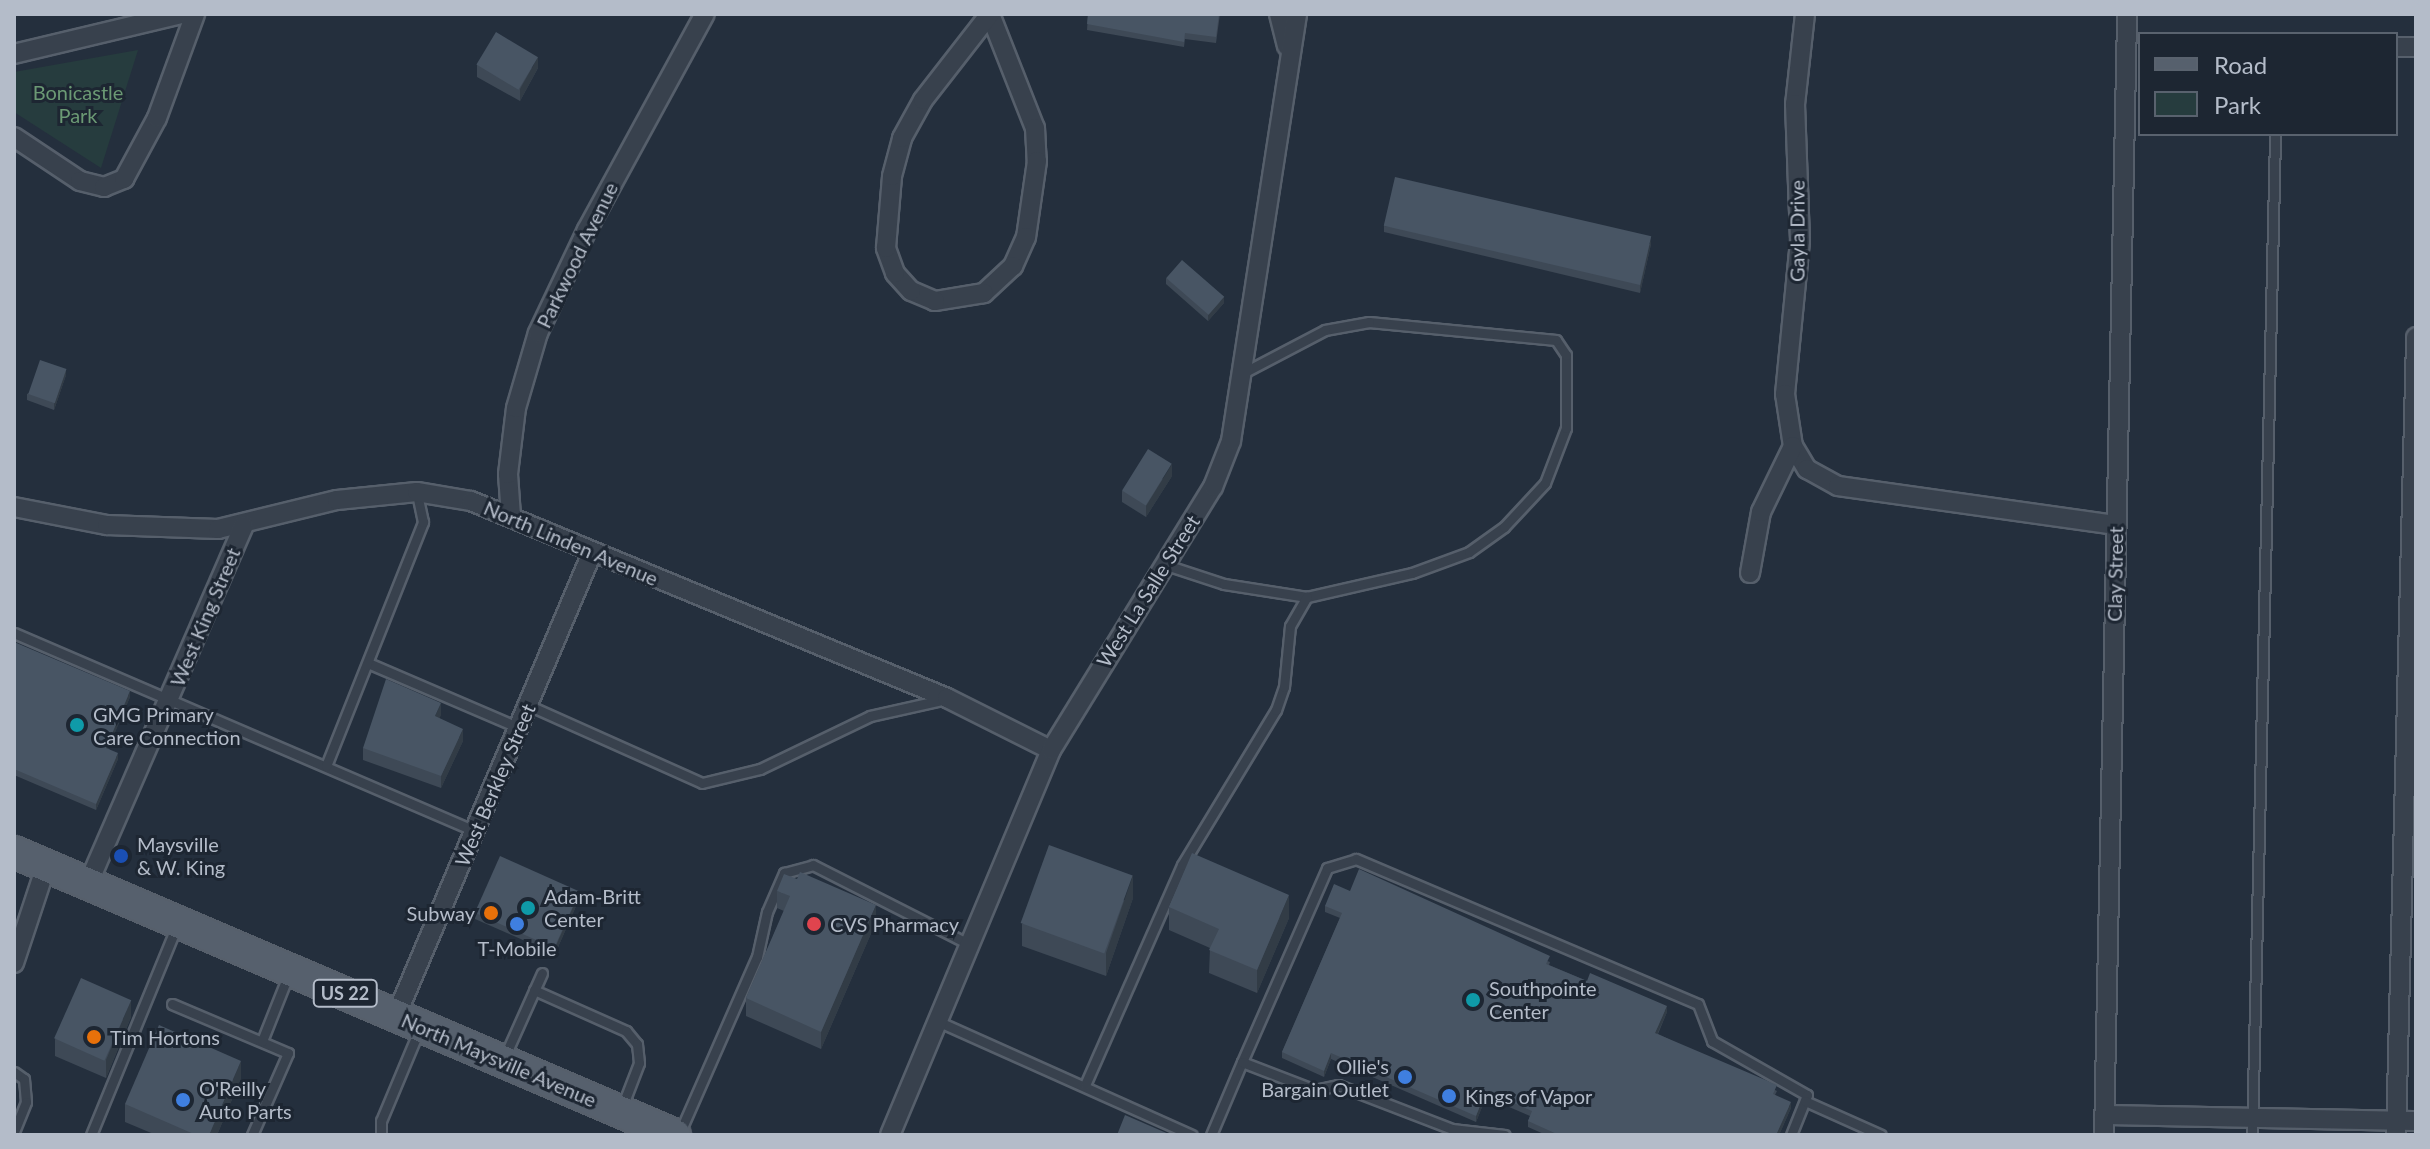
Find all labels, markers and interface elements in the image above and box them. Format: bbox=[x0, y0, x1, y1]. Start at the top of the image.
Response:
legend bbox=[2138, 32, 2398, 136]
text: Road bbox=[2214, 50, 2267, 79]
park label: Bonicastle Park bbox=[33, 80, 123, 127]
text: Park bbox=[2214, 90, 2261, 119]
street label: Parkwood Avenue bbox=[531, 178, 623, 332]
street label: Gayla Drive bbox=[1785, 180, 1809, 282]
street label: North Linden Avenue bbox=[480, 495, 662, 591]
street label: West La Salle Street bbox=[1091, 511, 1205, 671]
street label: Clay Street bbox=[2102, 526, 2128, 622]
street label: West King Street bbox=[165, 544, 245, 690]
street label: West Berkley Street bbox=[450, 700, 540, 870]
place label: GMG Primary Care Connection bbox=[93, 702, 241, 749]
marker: GMG Primary Care Connection bbox=[68, 716, 86, 734]
place label: Maysville & W. King bbox=[137, 832, 225, 879]
marker: Maysville & W. King bbox=[112, 847, 130, 865]
place label: Adam-Britt Center bbox=[544, 884, 641, 931]
marker: Adam-Britt Center bbox=[519, 899, 537, 917]
place label: Subway bbox=[407, 901, 475, 925]
marker: Subway bbox=[482, 904, 500, 922]
place label: CVS Pharmacy bbox=[830, 912, 959, 936]
marker: T-Mobile bbox=[508, 915, 526, 933]
marker: CVS Pharmacy bbox=[805, 915, 823, 933]
place label: T-Mobile bbox=[478, 936, 556, 960]
place label: Southpointe Center bbox=[1489, 976, 1597, 1023]
road number: US 22 bbox=[311, 979, 379, 1007]
marker: Southpointe Center bbox=[1464, 991, 1482, 1009]
street label: North Maysville Avenue bbox=[398, 1008, 600, 1112]
place label: Tim Hortons bbox=[110, 1025, 220, 1049]
marker: Tim Hortons bbox=[85, 1028, 103, 1046]
place label: Ollie's Bargain Outlet bbox=[1261, 1054, 1389, 1101]
marker: Ollie's Bargain Outlet bbox=[1396, 1068, 1414, 1086]
place label: O'Reilly Auto Parts bbox=[199, 1076, 292, 1123]
place label: Kings of Vapor bbox=[1465, 1084, 1593, 1108]
marker: Kings of Vapor bbox=[1440, 1087, 1458, 1105]
marker: O'Reilly Auto Parts bbox=[174, 1091, 192, 1109]

